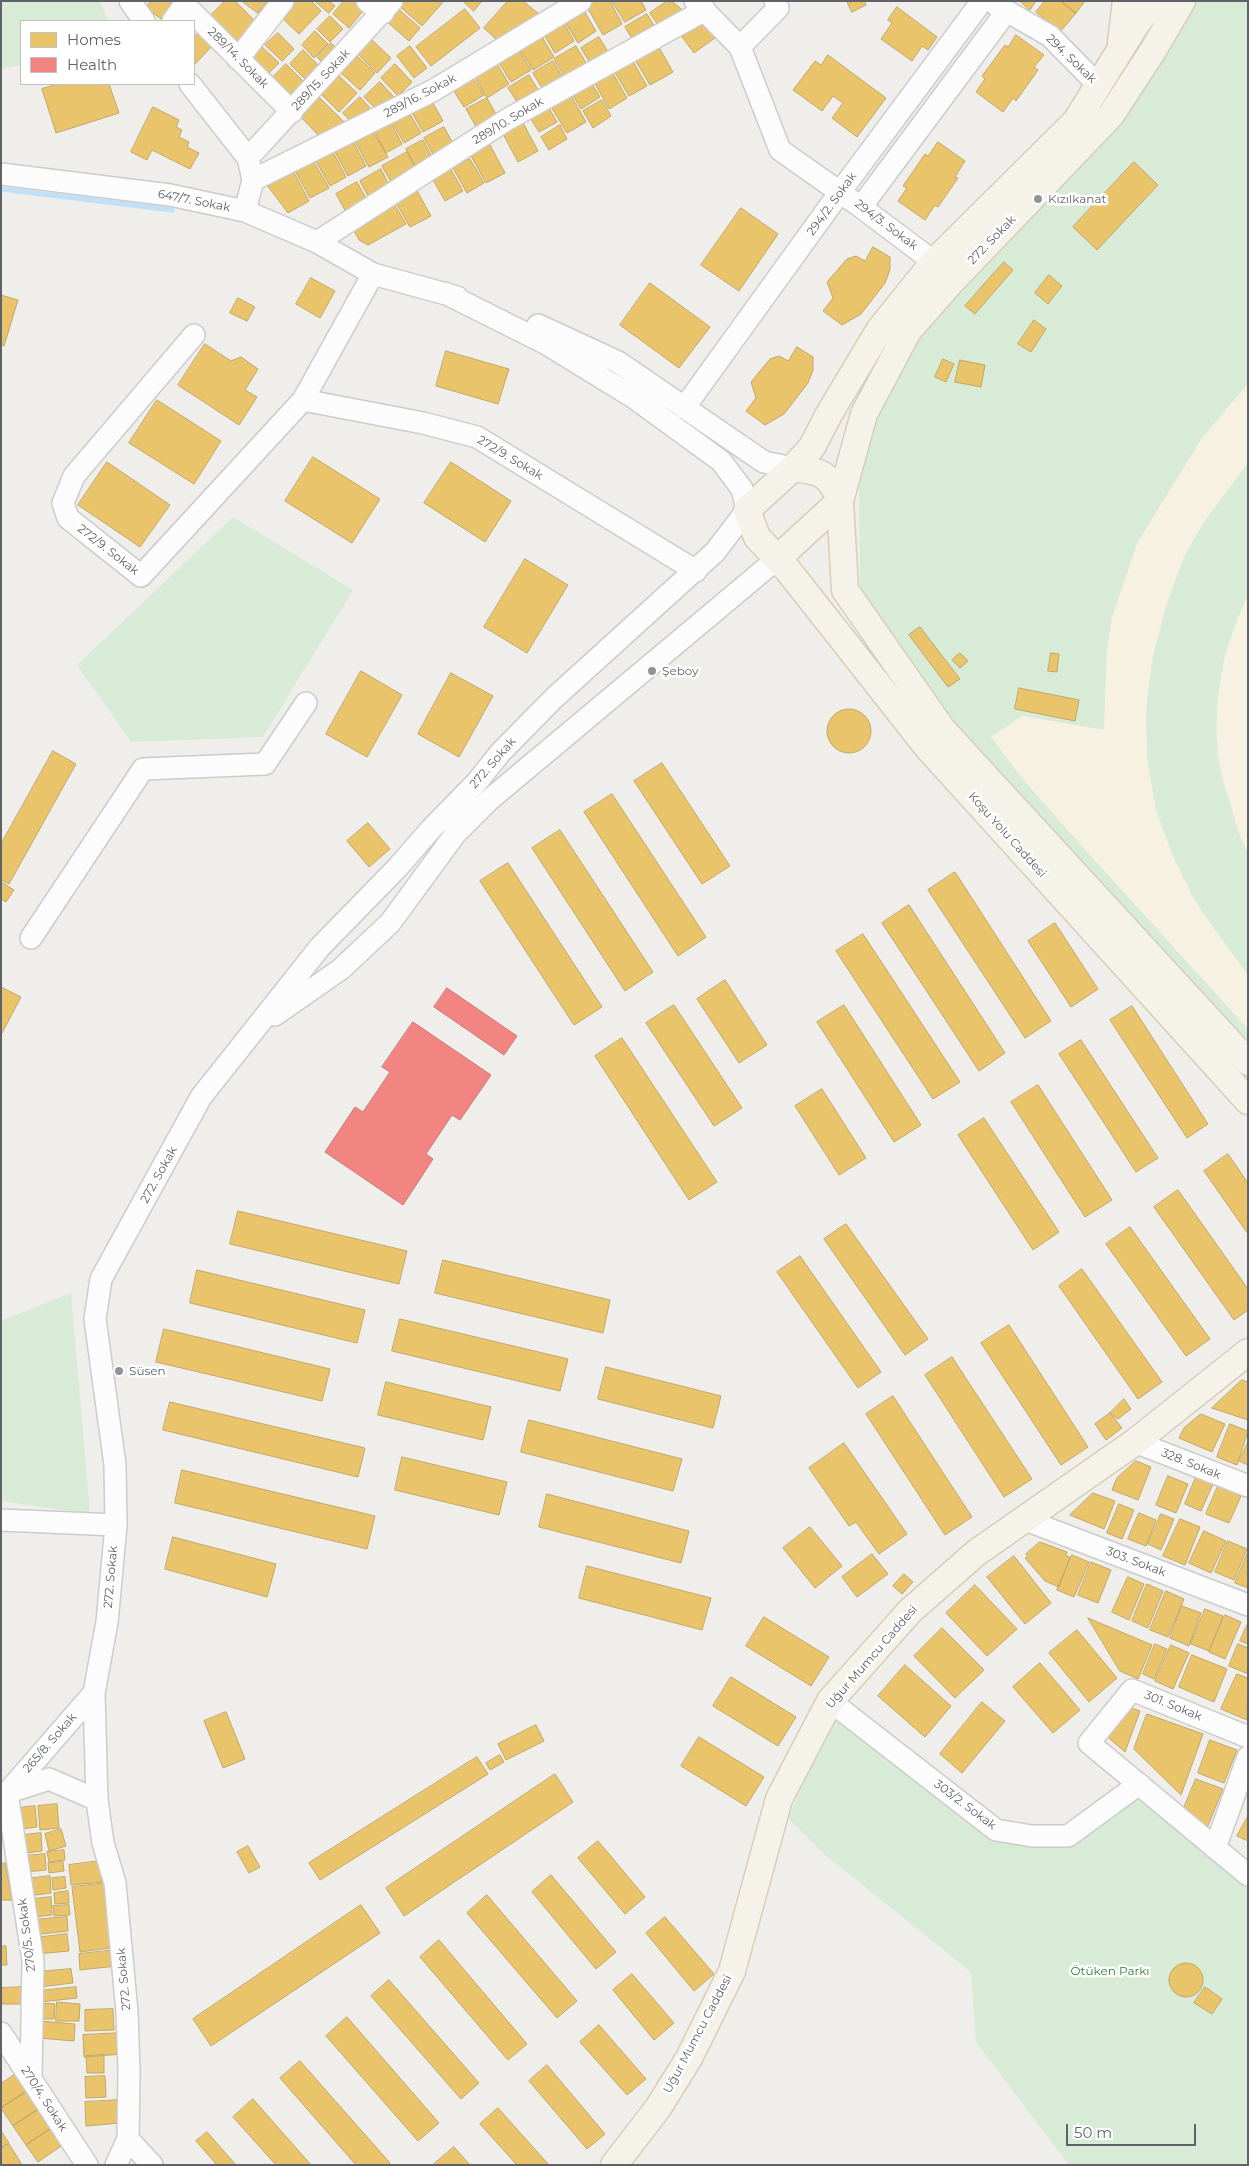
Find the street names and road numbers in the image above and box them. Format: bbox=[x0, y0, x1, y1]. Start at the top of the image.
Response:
street label: 289/14. Sokak bbox=[205, 25, 271, 91]
street label: 294. Sokak bbox=[1043, 32, 1099, 86]
street label: 289/15. Sokak bbox=[289, 46, 353, 114]
street label: 289/16. Sokak bbox=[381, 71, 459, 121]
street label: 289/10. Sokak bbox=[470, 94, 546, 148]
street label: 294/2. Sokak bbox=[804, 169, 860, 239]
street label: 647/7. Sokak bbox=[156, 187, 232, 215]
street label: 294/3. Sokak bbox=[852, 197, 920, 253]
street label: 272. Sokak bbox=[965, 212, 1019, 268]
street label: 272/9. Sokak bbox=[475, 433, 545, 483]
street label: 272/9. Sokak bbox=[74, 522, 142, 578]
street label: 272. Sokak bbox=[467, 735, 519, 791]
street label: Koşu Yolu Caddesi bbox=[965, 789, 1049, 881]
street label: 272. Sokak bbox=[138, 1144, 180, 1206]
street label: 328. Sokak bbox=[1159, 1445, 1223, 1483]
street label: 303. Sokak bbox=[1104, 1544, 1168, 1580]
street label: 272. Sokak bbox=[101, 1545, 121, 1609]
street label: Uğur Mumcu Caddesi bbox=[823, 1602, 921, 1712]
street label: 301. Sokak bbox=[1142, 1688, 1204, 1724]
street label: 265/8. Sokak bbox=[20, 1710, 80, 1776]
street label: 303/2. Sokak bbox=[931, 1777, 999, 1833]
street label: 270/5. Sokak bbox=[15, 1897, 39, 1973]
street label: 272. Sokak bbox=[114, 1947, 134, 2011]
street label: Uğur Mumcu Caddesi bbox=[661, 1972, 735, 2096]
street label: 270/4. Sokak bbox=[18, 2064, 70, 2134]

